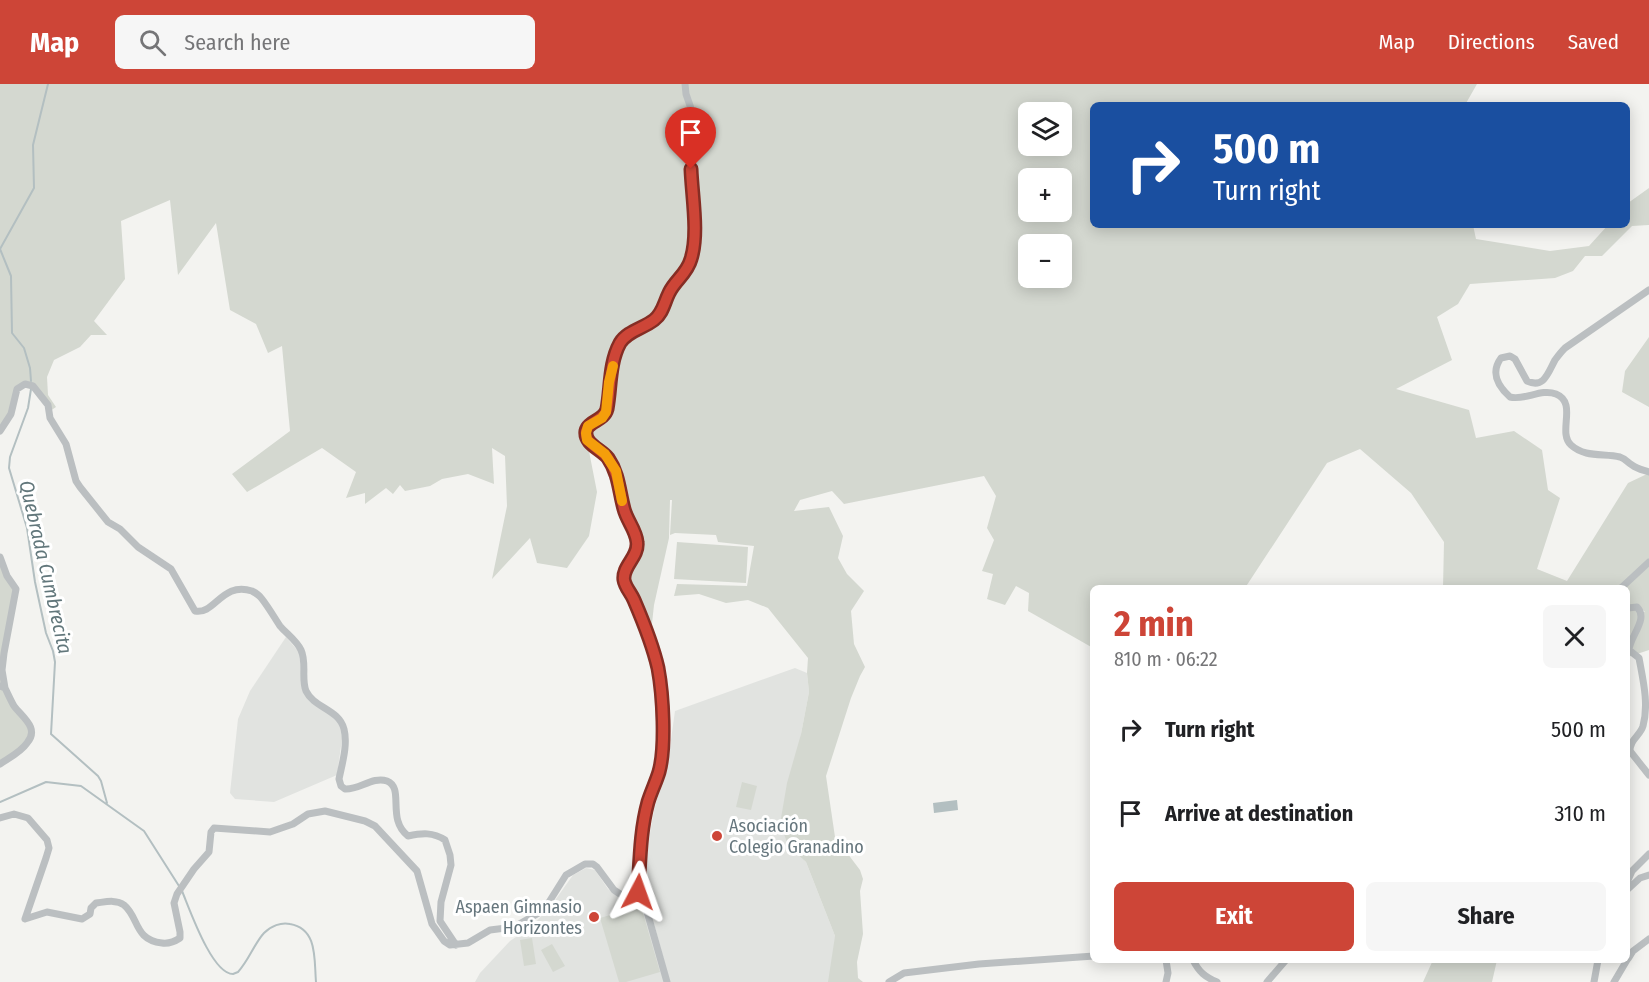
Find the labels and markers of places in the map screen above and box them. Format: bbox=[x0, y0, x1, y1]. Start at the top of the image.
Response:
pin bbox=[665, 107, 716, 169]
place label: Asociación Colegio Granadino bbox=[729, 815, 864, 858]
marker: Asociación Colegio Granadino bbox=[710, 829, 724, 843]
place label: Aspaen Gimnasio Horizontes bbox=[455, 896, 582, 939]
marker: Aspaen Gimnasio Horizontes bbox=[587, 910, 601, 924]

